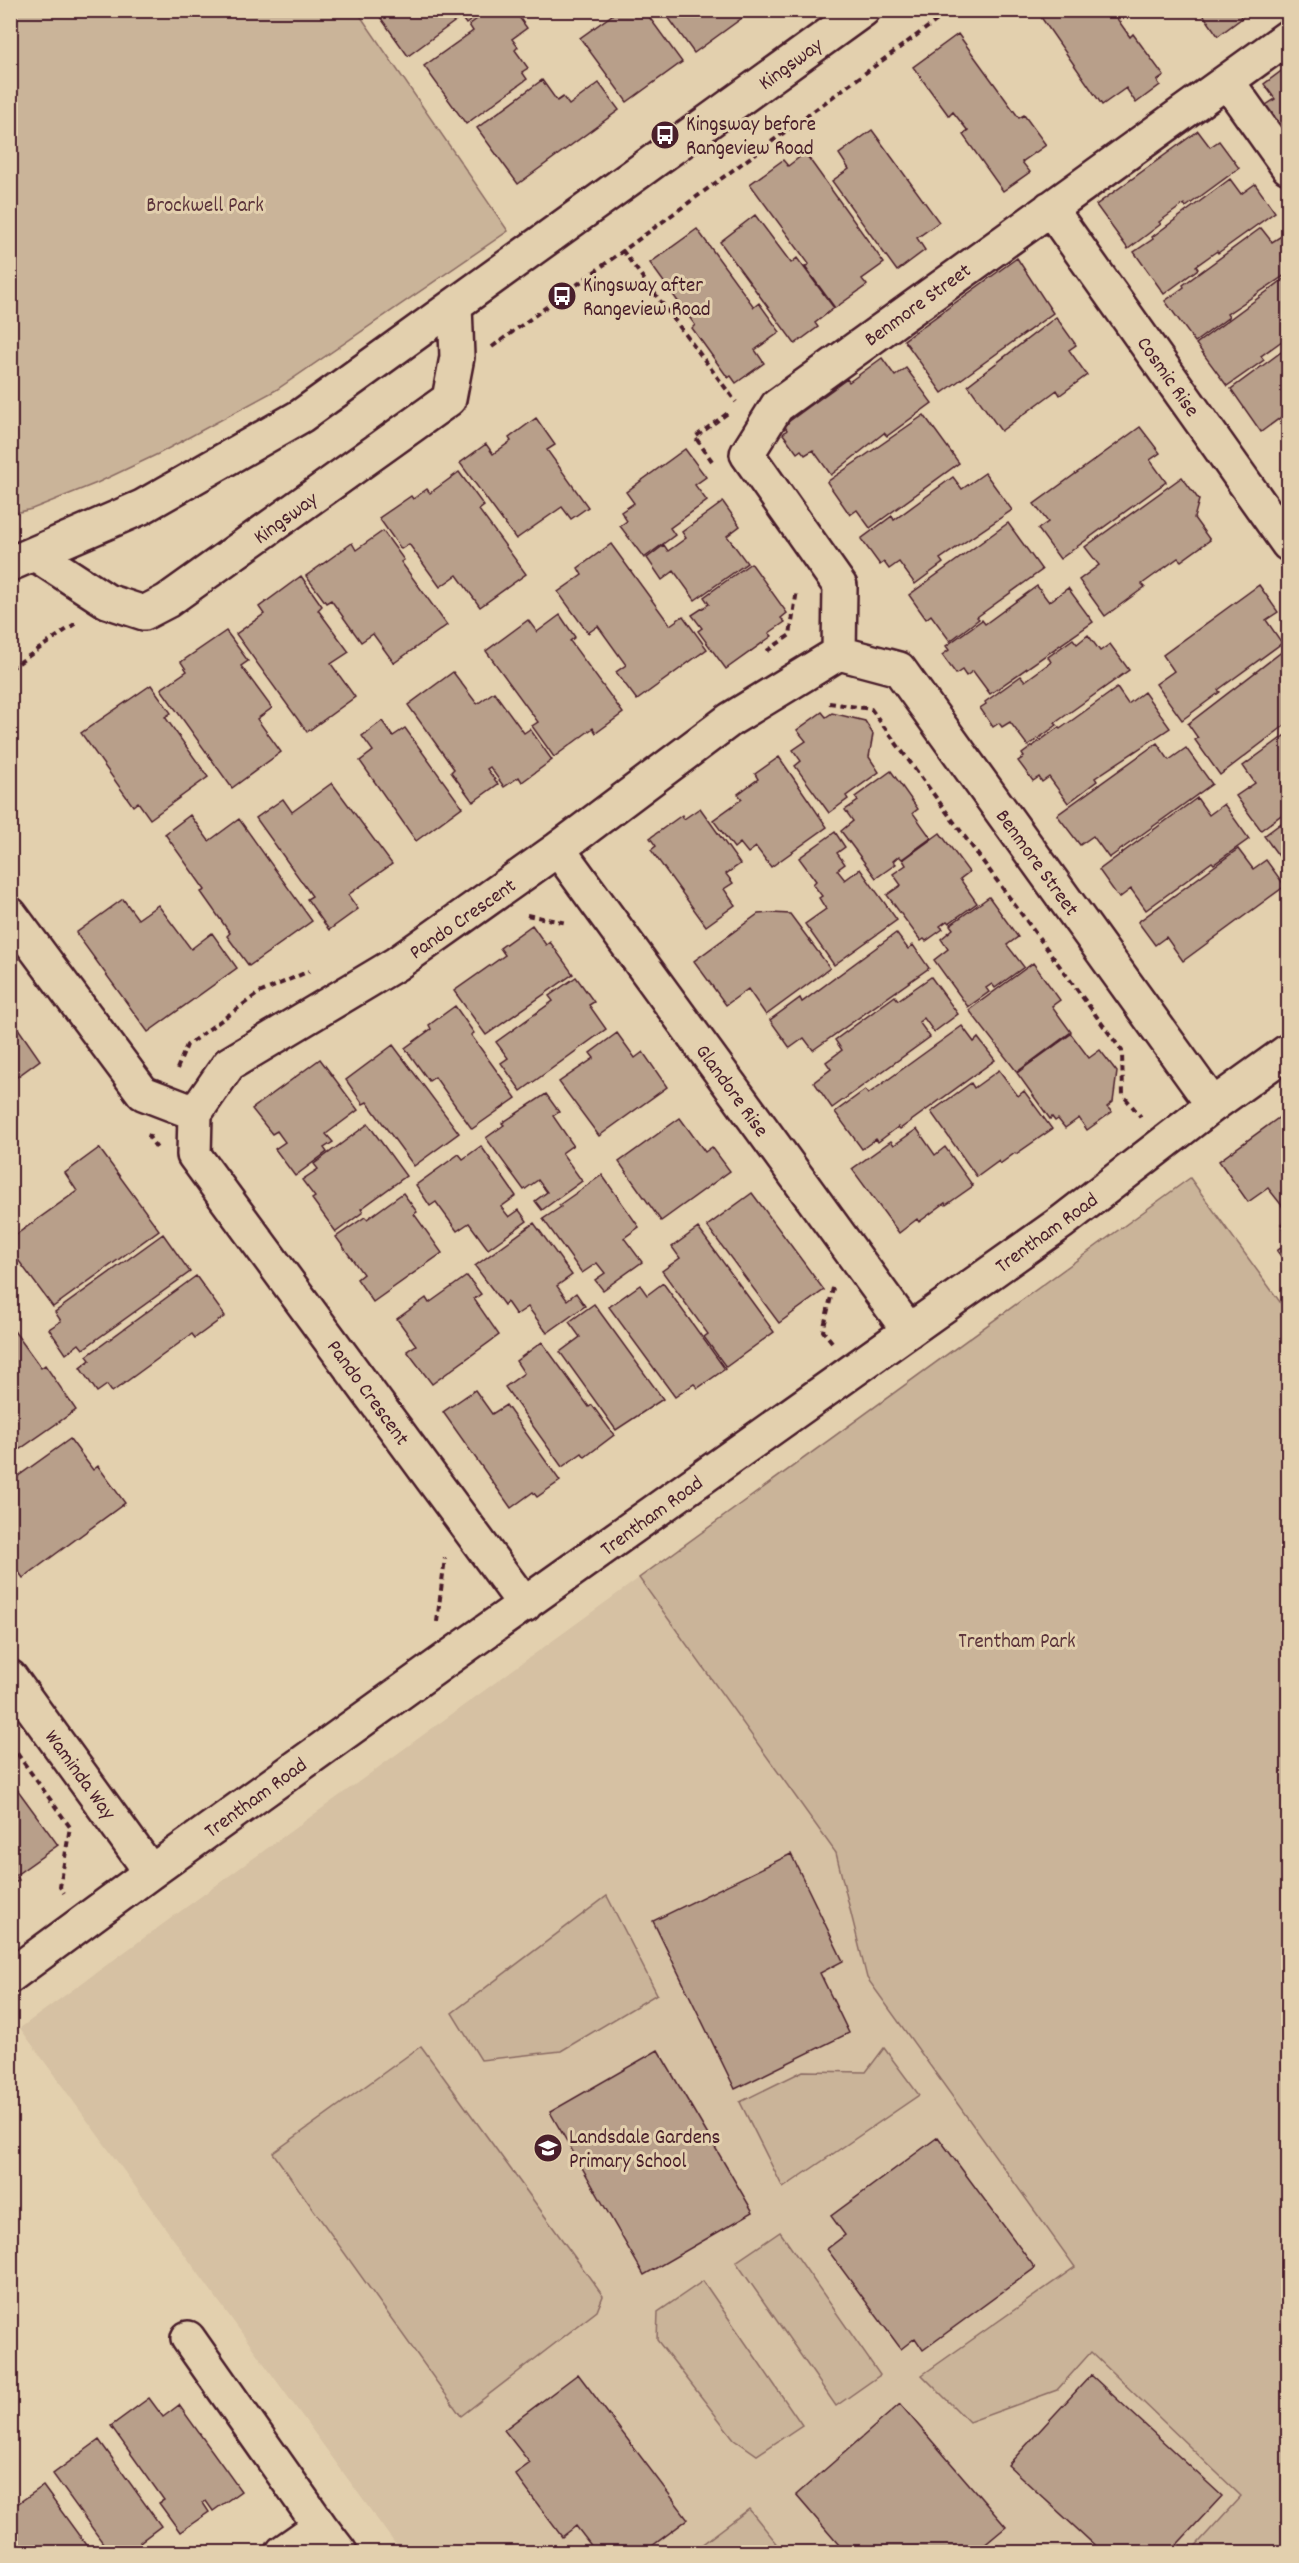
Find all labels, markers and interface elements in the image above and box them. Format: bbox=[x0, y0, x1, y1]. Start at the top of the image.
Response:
street label: Kingsway bbox=[753, 32, 831, 99]
place label: Kingsway before Rangeview Road bbox=[686, 111, 816, 165]
bus stop icon: Kingsway before Rangeview Road bbox=[649, 119, 681, 151]
park label: Brockwell Park bbox=[146, 192, 264, 222]
street label: Benmore Street bbox=[859, 257, 979, 355]
place label: Kingsway after Rangeview Road bbox=[583, 272, 711, 326]
bus stop icon: Kingsway after Rangeview Road bbox=[546, 280, 578, 312]
street label: Cosmic Rise bbox=[1128, 331, 1205, 424]
street label: Kingsway bbox=[248, 486, 326, 553]
street label: Benmore Street bbox=[987, 804, 1085, 924]
street label: Pando Crescent bbox=[404, 872, 524, 968]
street label: Glandore Rise bbox=[687, 1039, 775, 1144]
street label: Trentham Road bbox=[990, 1187, 1105, 1282]
street label: Pando Crescent bbox=[318, 1335, 415, 1453]
street label: Trentham Road bbox=[595, 1470, 710, 1565]
park label: Trentham Park bbox=[958, 1628, 1076, 1658]
street label: Waminda Way bbox=[36, 1725, 122, 1827]
street label: Trentham Road bbox=[199, 1752, 314, 1847]
place label: Landsdale Gardens Primary School bbox=[569, 2124, 720, 2178]
school or university icon: Landsdale Gardens Primary School bbox=[532, 2132, 564, 2164]

